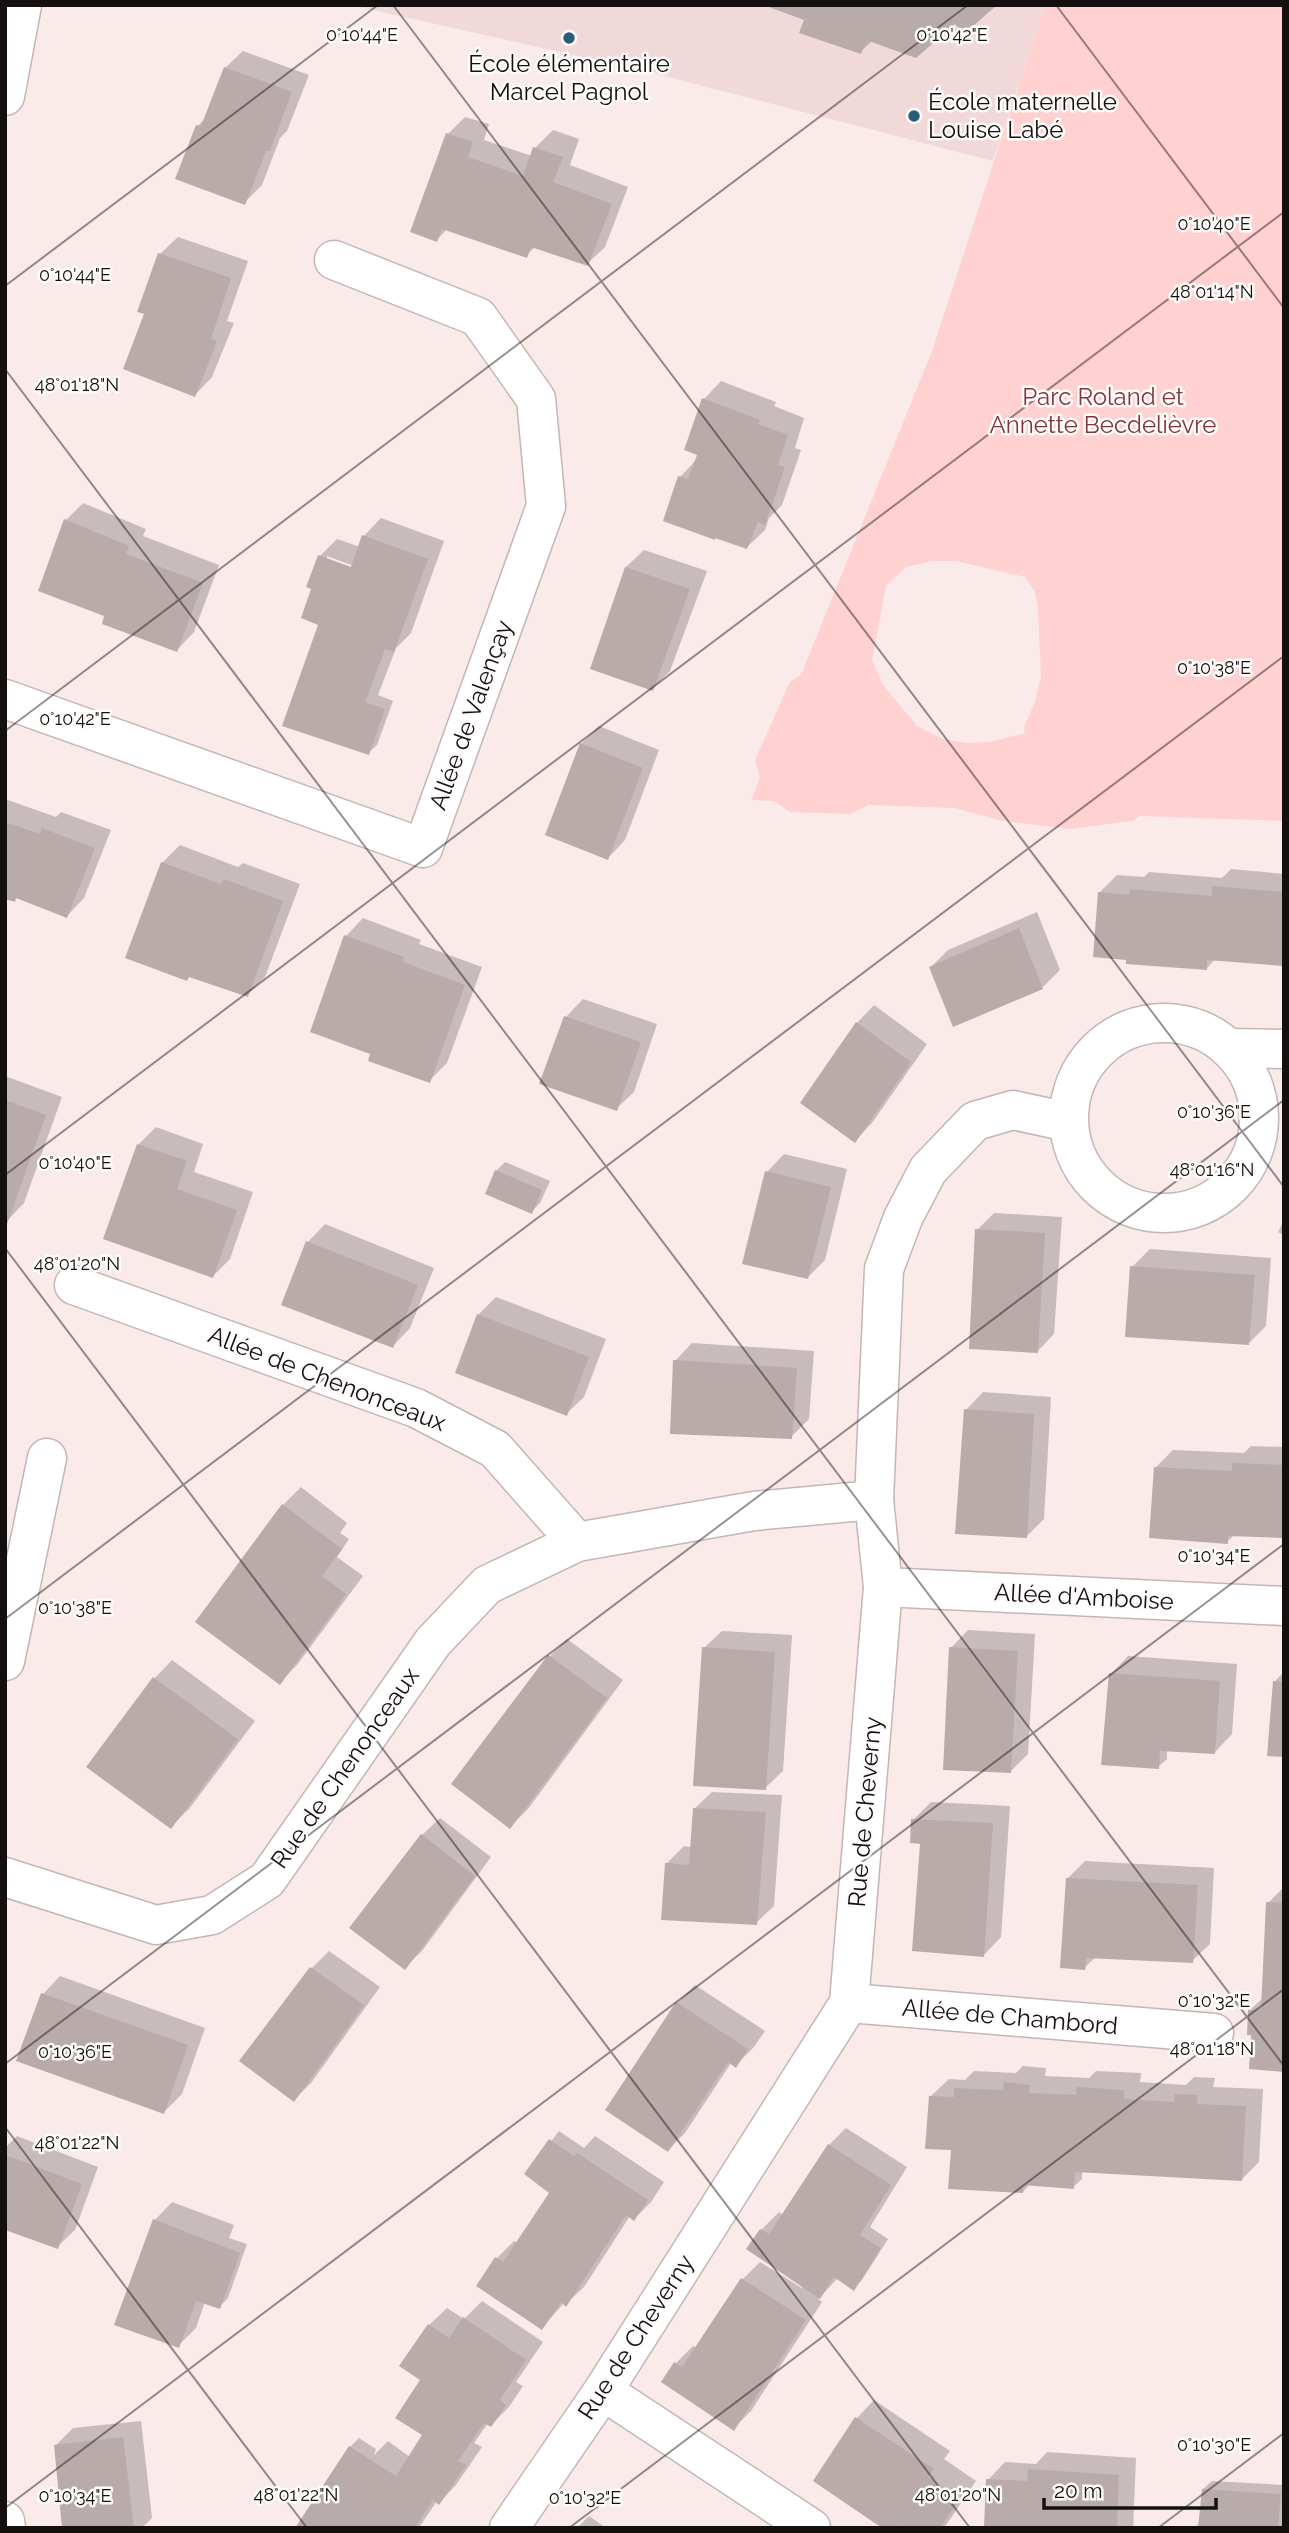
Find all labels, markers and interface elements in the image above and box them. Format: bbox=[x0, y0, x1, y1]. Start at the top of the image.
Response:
text: 0°10'44"E bbox=[326, 24, 398, 45]
text: 0°10'42"E bbox=[916, 24, 988, 45]
marker: École élémentaire Marcel Pagnol bbox=[561, 30, 577, 46]
place label: École élémentaire Marcel Pagnol bbox=[468, 49, 670, 106]
place label: École maternelle Louise Labé bbox=[928, 87, 1117, 144]
marker: École maternelle Louise Labé bbox=[906, 108, 922, 124]
text: 0°10'40"E bbox=[1177, 213, 1251, 234]
text: 0°10'44"E bbox=[39, 264, 111, 285]
text: 48°01'14"N bbox=[1170, 281, 1254, 302]
text: 48°01'18"N bbox=[35, 374, 119, 395]
park label: Parc Roland et Annette Becdelièvre bbox=[990, 382, 1216, 439]
street label: Allée de Valençay bbox=[423, 616, 518, 814]
text: 0°10'38"E bbox=[1177, 657, 1251, 678]
text: 0°10'42"E bbox=[39, 708, 111, 729]
text: 0°10'36"E bbox=[1177, 1101, 1251, 1122]
text: 0°10'40"E bbox=[38, 1152, 112, 1173]
text: 48°01'16"N bbox=[1170, 1159, 1254, 1180]
text: 48°01'20"N bbox=[34, 1253, 120, 1274]
street label: Allée de Chenonceaux bbox=[204, 1320, 450, 1437]
text: 0°10'34"E bbox=[1177, 1545, 1251, 1566]
street label: Allée d'Amboise bbox=[993, 1577, 1175, 1616]
text: 0°10'38"E bbox=[38, 1597, 112, 1618]
street label: Rue de Chenonceaux bbox=[264, 1662, 425, 1874]
street label: Rue de Cheverny bbox=[842, 1716, 887, 1908]
text: 0°10'32"E bbox=[1178, 1990, 1250, 2011]
street label: Allée de Chambord bbox=[901, 1993, 1119, 2040]
text: 48°01'18"N bbox=[1170, 2038, 1254, 2059]
text: 0°10'36"E bbox=[38, 2041, 112, 2062]
text: 48°01'22"N bbox=[35, 2132, 119, 2153]
street label: Rue de Cheverny bbox=[571, 2249, 700, 2425]
text: 0°10'30"E bbox=[1177, 2434, 1251, 2455]
scale bar bbox=[1044, 2466, 1216, 2510]
text: 20 m bbox=[1054, 2478, 1102, 2503]
text: 48°01'22"N bbox=[254, 2484, 338, 2505]
text: 48°01'20"N bbox=[915, 2484, 1001, 2505]
text: 0°10'34"E bbox=[38, 2485, 112, 2506]
text: 0°10'32"E bbox=[549, 2487, 621, 2508]

